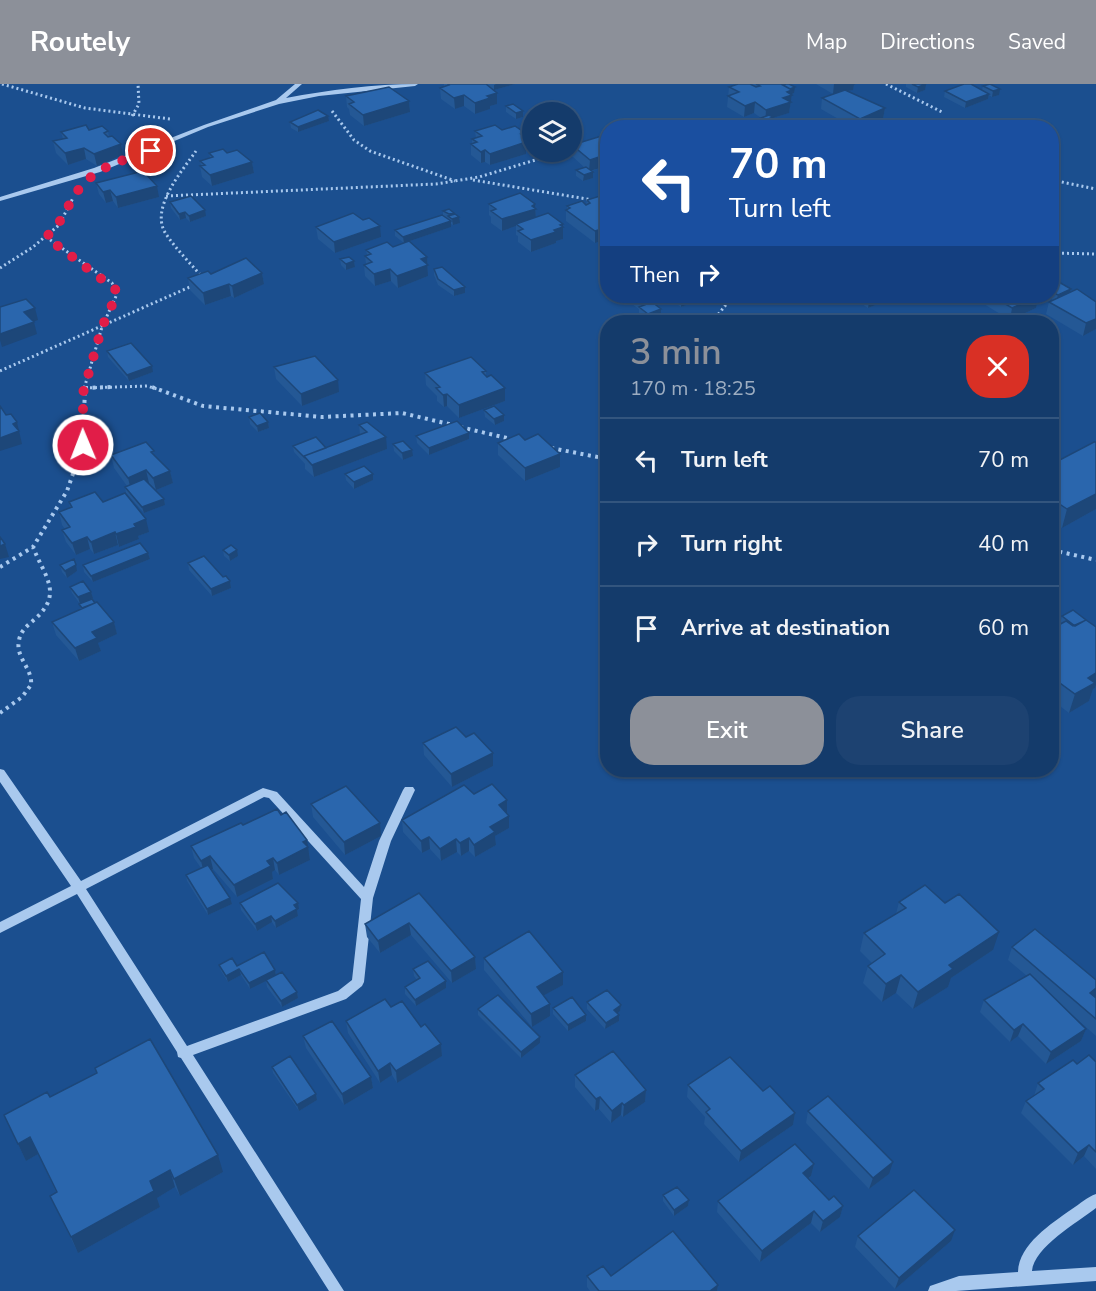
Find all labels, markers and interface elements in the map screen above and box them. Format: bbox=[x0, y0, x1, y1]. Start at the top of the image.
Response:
text: Routely bbox=[30, 23, 130, 61]
text: Map bbox=[806, 28, 847, 56]
text: Directions bbox=[880, 28, 975, 56]
text: Saved bbox=[1008, 28, 1066, 56]
map controls bbox=[522, 102, 582, 162]
button: layers bbox=[522, 102, 582, 162]
pin bbox=[125, 125, 176, 176]
icon: arrive bbox=[134, 134, 167, 167]
text: 70 m bbox=[729, 136, 828, 193]
icon: left bbox=[630, 144, 708, 222]
text: Turn left bbox=[729, 190, 830, 227]
icon: right bbox=[692, 258, 725, 291]
text: Then bbox=[630, 260, 680, 290]
text: 3 min bbox=[630, 328, 722, 377]
button: close bbox=[966, 335, 1029, 398]
text: 170 m · 18:25 bbox=[630, 375, 756, 402]
position arrow bbox=[51, 413, 115, 477]
icon: left bbox=[630, 444, 663, 477]
text: Turn left bbox=[681, 445, 768, 475]
text: 70 m bbox=[978, 445, 1029, 475]
icon: right bbox=[630, 528, 663, 561]
text: Turn right bbox=[681, 529, 782, 559]
text: 40 m bbox=[978, 529, 1029, 559]
icon: arrive bbox=[630, 612, 663, 645]
text: Arrive at destination bbox=[681, 613, 890, 643]
text: 60 m bbox=[978, 613, 1029, 643]
button: Exit bbox=[630, 696, 824, 765]
button: Share bbox=[836, 696, 1029, 765]

